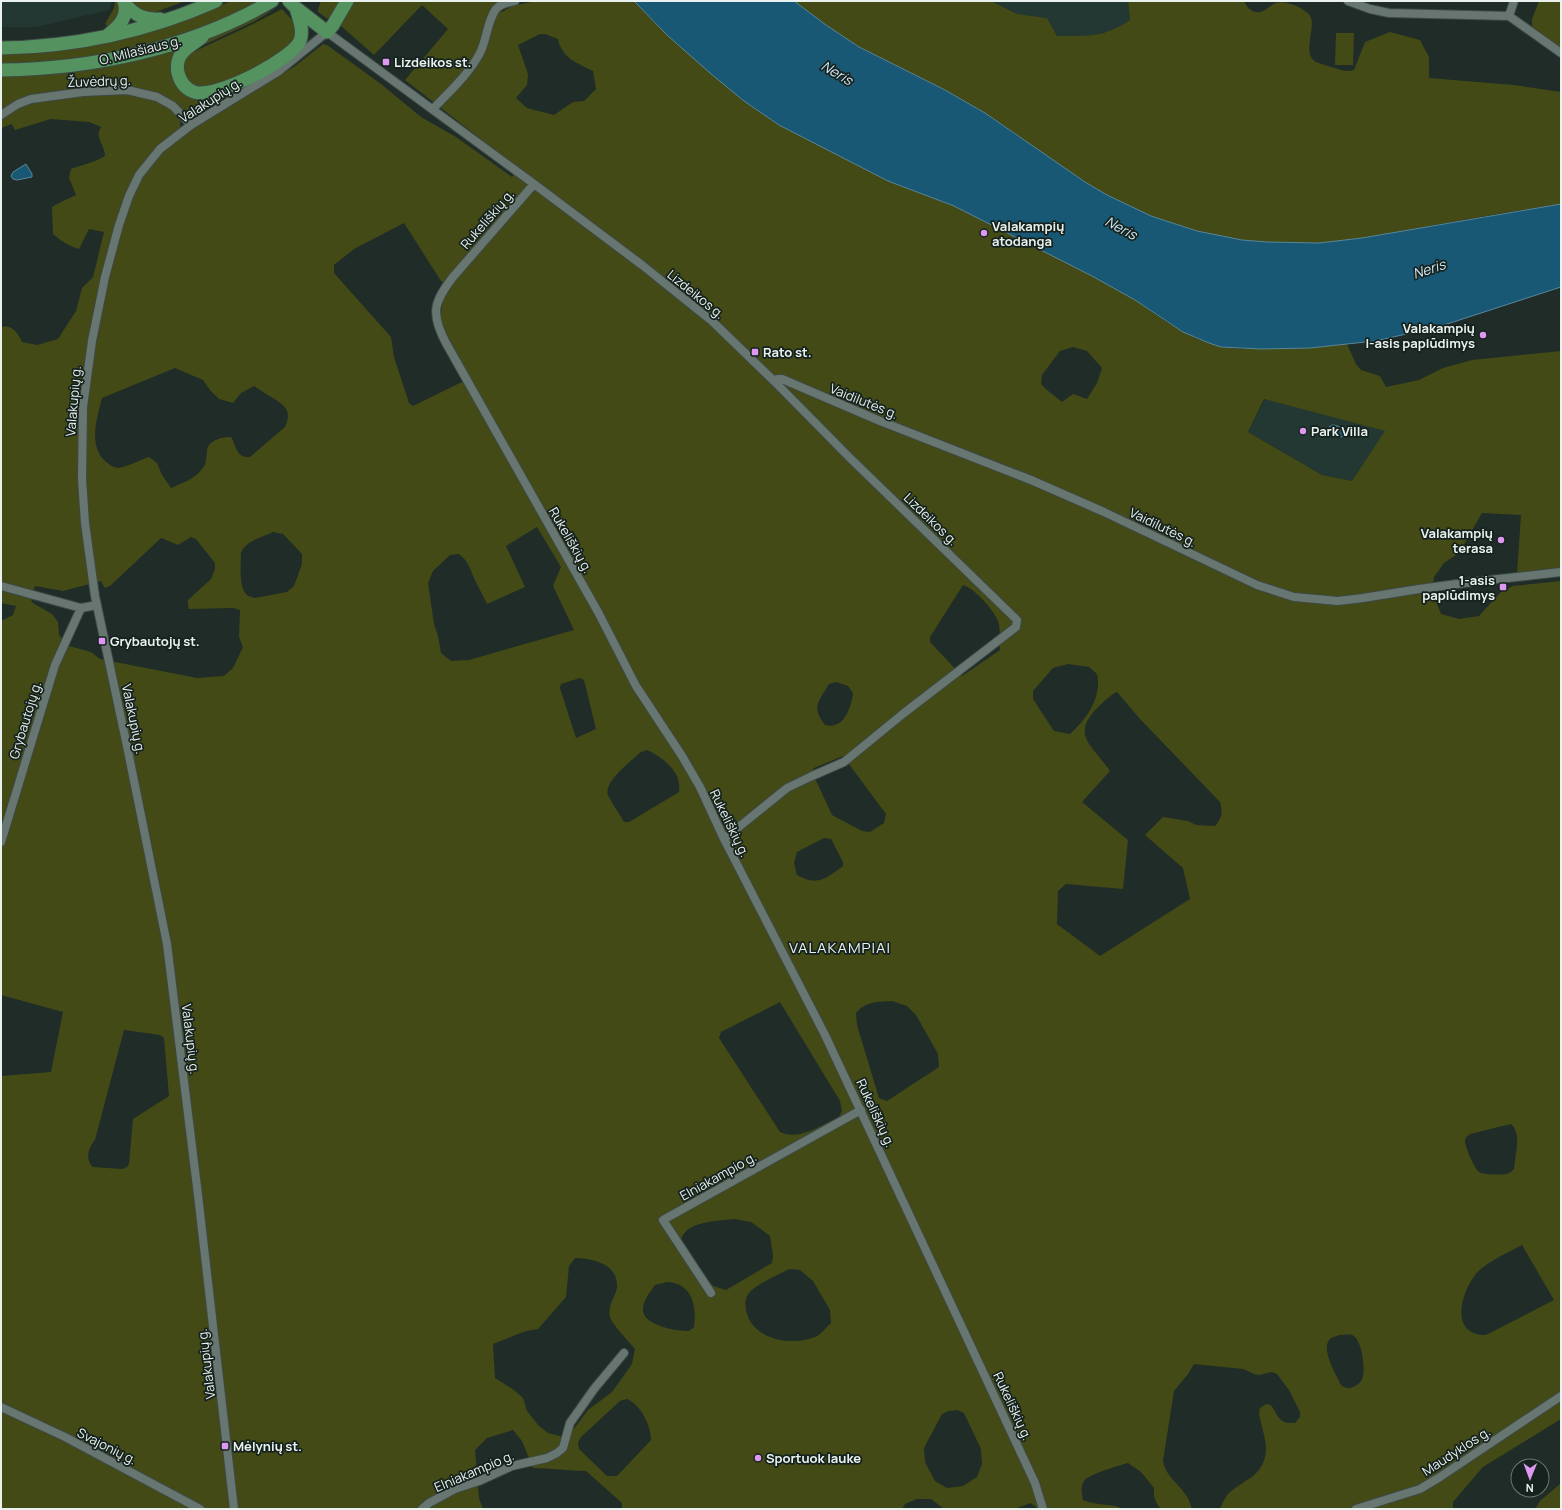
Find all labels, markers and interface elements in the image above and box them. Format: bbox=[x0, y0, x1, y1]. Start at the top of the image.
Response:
street label: O. Milašiaus g. bbox=[97, 31, 183, 69]
place label: Lizdeikos st. bbox=[394, 53, 471, 71]
water label: Neris bbox=[818, 56, 858, 90]
marker: Lizdeikos st. bbox=[381, 57, 391, 67]
street label: Žuvėdrų g. bbox=[67, 71, 131, 91]
street label: Valakupių g. bbox=[175, 73, 245, 127]
street label: Rukeliškių g. bbox=[456, 185, 518, 253]
water label: Neris bbox=[1102, 211, 1142, 245]
place label: Valakampių atodanga bbox=[992, 217, 1064, 250]
marker: Valakampių atodanga bbox=[979, 228, 989, 238]
water label: Neris bbox=[1410, 254, 1449, 283]
street label: Lizdeikos g. bbox=[664, 265, 728, 323]
place label: Valakampių I-asis paplūdimys bbox=[1365, 319, 1475, 352]
marker: Valakampių I-asis paplūdimys bbox=[1478, 330, 1488, 340]
place label: Rato st. bbox=[763, 343, 812, 361]
marker: Rato st. bbox=[750, 347, 760, 357]
street label: Valakupių g. bbox=[61, 365, 85, 437]
street label: Vaidilutės g. bbox=[827, 379, 901, 423]
place label: Park Villa bbox=[1311, 422, 1368, 440]
marker: Park Villa bbox=[1298, 426, 1308, 436]
street label: Lizdeikos g. bbox=[900, 489, 962, 549]
street label: Vaidilutės g. bbox=[1127, 503, 1199, 551]
street label: Rukeliškių g. bbox=[545, 504, 597, 576]
place label: Valakampių terasa bbox=[1421, 524, 1493, 557]
marker: Valakampių terasa bbox=[1496, 535, 1506, 545]
place label: 1-asis paplūdimys bbox=[1422, 571, 1495, 604]
marker: 1-asis paplūdimys bbox=[1498, 582, 1508, 592]
place label: Grybautojų st. bbox=[110, 632, 200, 650]
marker: Grybautojų st. bbox=[97, 636, 107, 646]
street label: Grybautojų g. bbox=[5, 679, 45, 761]
street label: Valakupių g. bbox=[118, 682, 150, 756]
street label: Rukeliškių g. bbox=[706, 786, 754, 860]
district label: VALAKAMPIAI bbox=[789, 937, 891, 958]
street label: Valakupių g. bbox=[178, 1003, 204, 1075]
street label: Rukeliškių g. bbox=[852, 1076, 900, 1150]
street label: Elniakampio g. bbox=[676, 1147, 760, 1205]
street label: Valakupių g. bbox=[193, 1328, 219, 1400]
street label: Rukeliškių g. bbox=[989, 1369, 1037, 1443]
street label: Maudyklos g. bbox=[1418, 1422, 1494, 1480]
street label: Svajonių g. bbox=[74, 1423, 140, 1469]
place label: Mėlynių st. bbox=[233, 1437, 302, 1455]
marker: Mėlynių st. bbox=[220, 1441, 230, 1451]
street label: Elniakampio g. bbox=[431, 1446, 517, 1496]
place label: Sportuok lauke bbox=[766, 1449, 861, 1467]
marker: Sportuok lauke bbox=[753, 1453, 763, 1463]
north arrow bbox=[1510, 1458, 1550, 1498]
text: N bbox=[1526, 1481, 1534, 1496]

